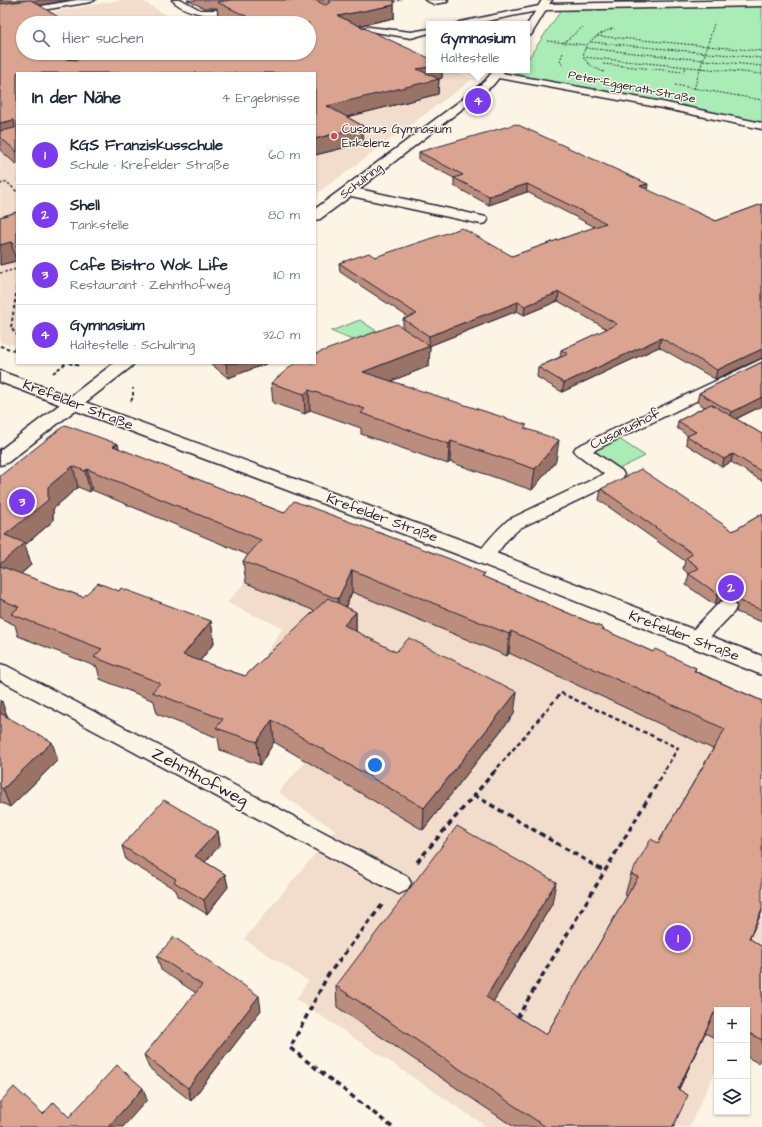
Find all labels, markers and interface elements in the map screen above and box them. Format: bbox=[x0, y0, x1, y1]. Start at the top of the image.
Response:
search box bbox=[16, 16, 316, 60]
popup bbox=[426, 21, 530, 73]
icon: search bbox=[30, 27, 52, 49]
text: Hier suchen bbox=[62, 28, 143, 49]
text: Gymnasium bbox=[441, 28, 515, 49]
text: Haltestelle bbox=[441, 49, 500, 67]
street label: Peter-Eggerath-Straße bbox=[567, 66, 698, 109]
text: In der Nähe bbox=[32, 86, 121, 110]
pin: 4 bbox=[465, 86, 491, 116]
text: 4 Ergebnisse bbox=[221, 89, 300, 107]
place label: Cusanus Gymnasium Erkelenz bbox=[342, 121, 452, 152]
marker: Cusanus Gymnasium Erkelenz bbox=[329, 131, 339, 141]
text: KGS Franziskusschule bbox=[70, 135, 223, 156]
text: 1 bbox=[44, 146, 46, 164]
text: 60 m bbox=[268, 146, 300, 164]
text: Schule · Krefelder Straße bbox=[70, 156, 230, 174]
street label: Schulring bbox=[336, 159, 386, 204]
text: Shell bbox=[70, 195, 100, 216]
text: 2 bbox=[41, 206, 49, 224]
text: 80 m bbox=[268, 206, 300, 224]
text: Tankstelle bbox=[70, 216, 129, 234]
text: Cafe Bistro Wok Life bbox=[70, 255, 228, 276]
text: 3 bbox=[42, 266, 48, 284]
text: 110 m bbox=[273, 266, 300, 284]
text: Restaurant · Zehnthofweg bbox=[70, 276, 230, 294]
text: Gymnasium bbox=[70, 315, 145, 336]
text: 4 bbox=[41, 326, 49, 344]
text: 320 m bbox=[262, 326, 300, 344]
text: Haltestelle · Schulring bbox=[70, 336, 195, 354]
street label: Krefelder Straße bbox=[20, 375, 137, 435]
street label: Cusanushof bbox=[587, 403, 664, 455]
pin: 3 bbox=[9, 487, 35, 517]
street label: Krefelder Straße bbox=[324, 489, 441, 548]
pin: 2 bbox=[718, 573, 744, 603]
street label: Krefelder Straße bbox=[626, 606, 743, 666]
street label: Zehnthofweg bbox=[147, 741, 253, 813]
your location bbox=[365, 755, 385, 775]
pin: 1 bbox=[665, 923, 691, 953]
map controls bbox=[714, 1007, 750, 1115]
button: + bbox=[714, 1007, 750, 1043]
button: − bbox=[714, 1043, 750, 1079]
button: layers bbox=[714, 1079, 750, 1115]

